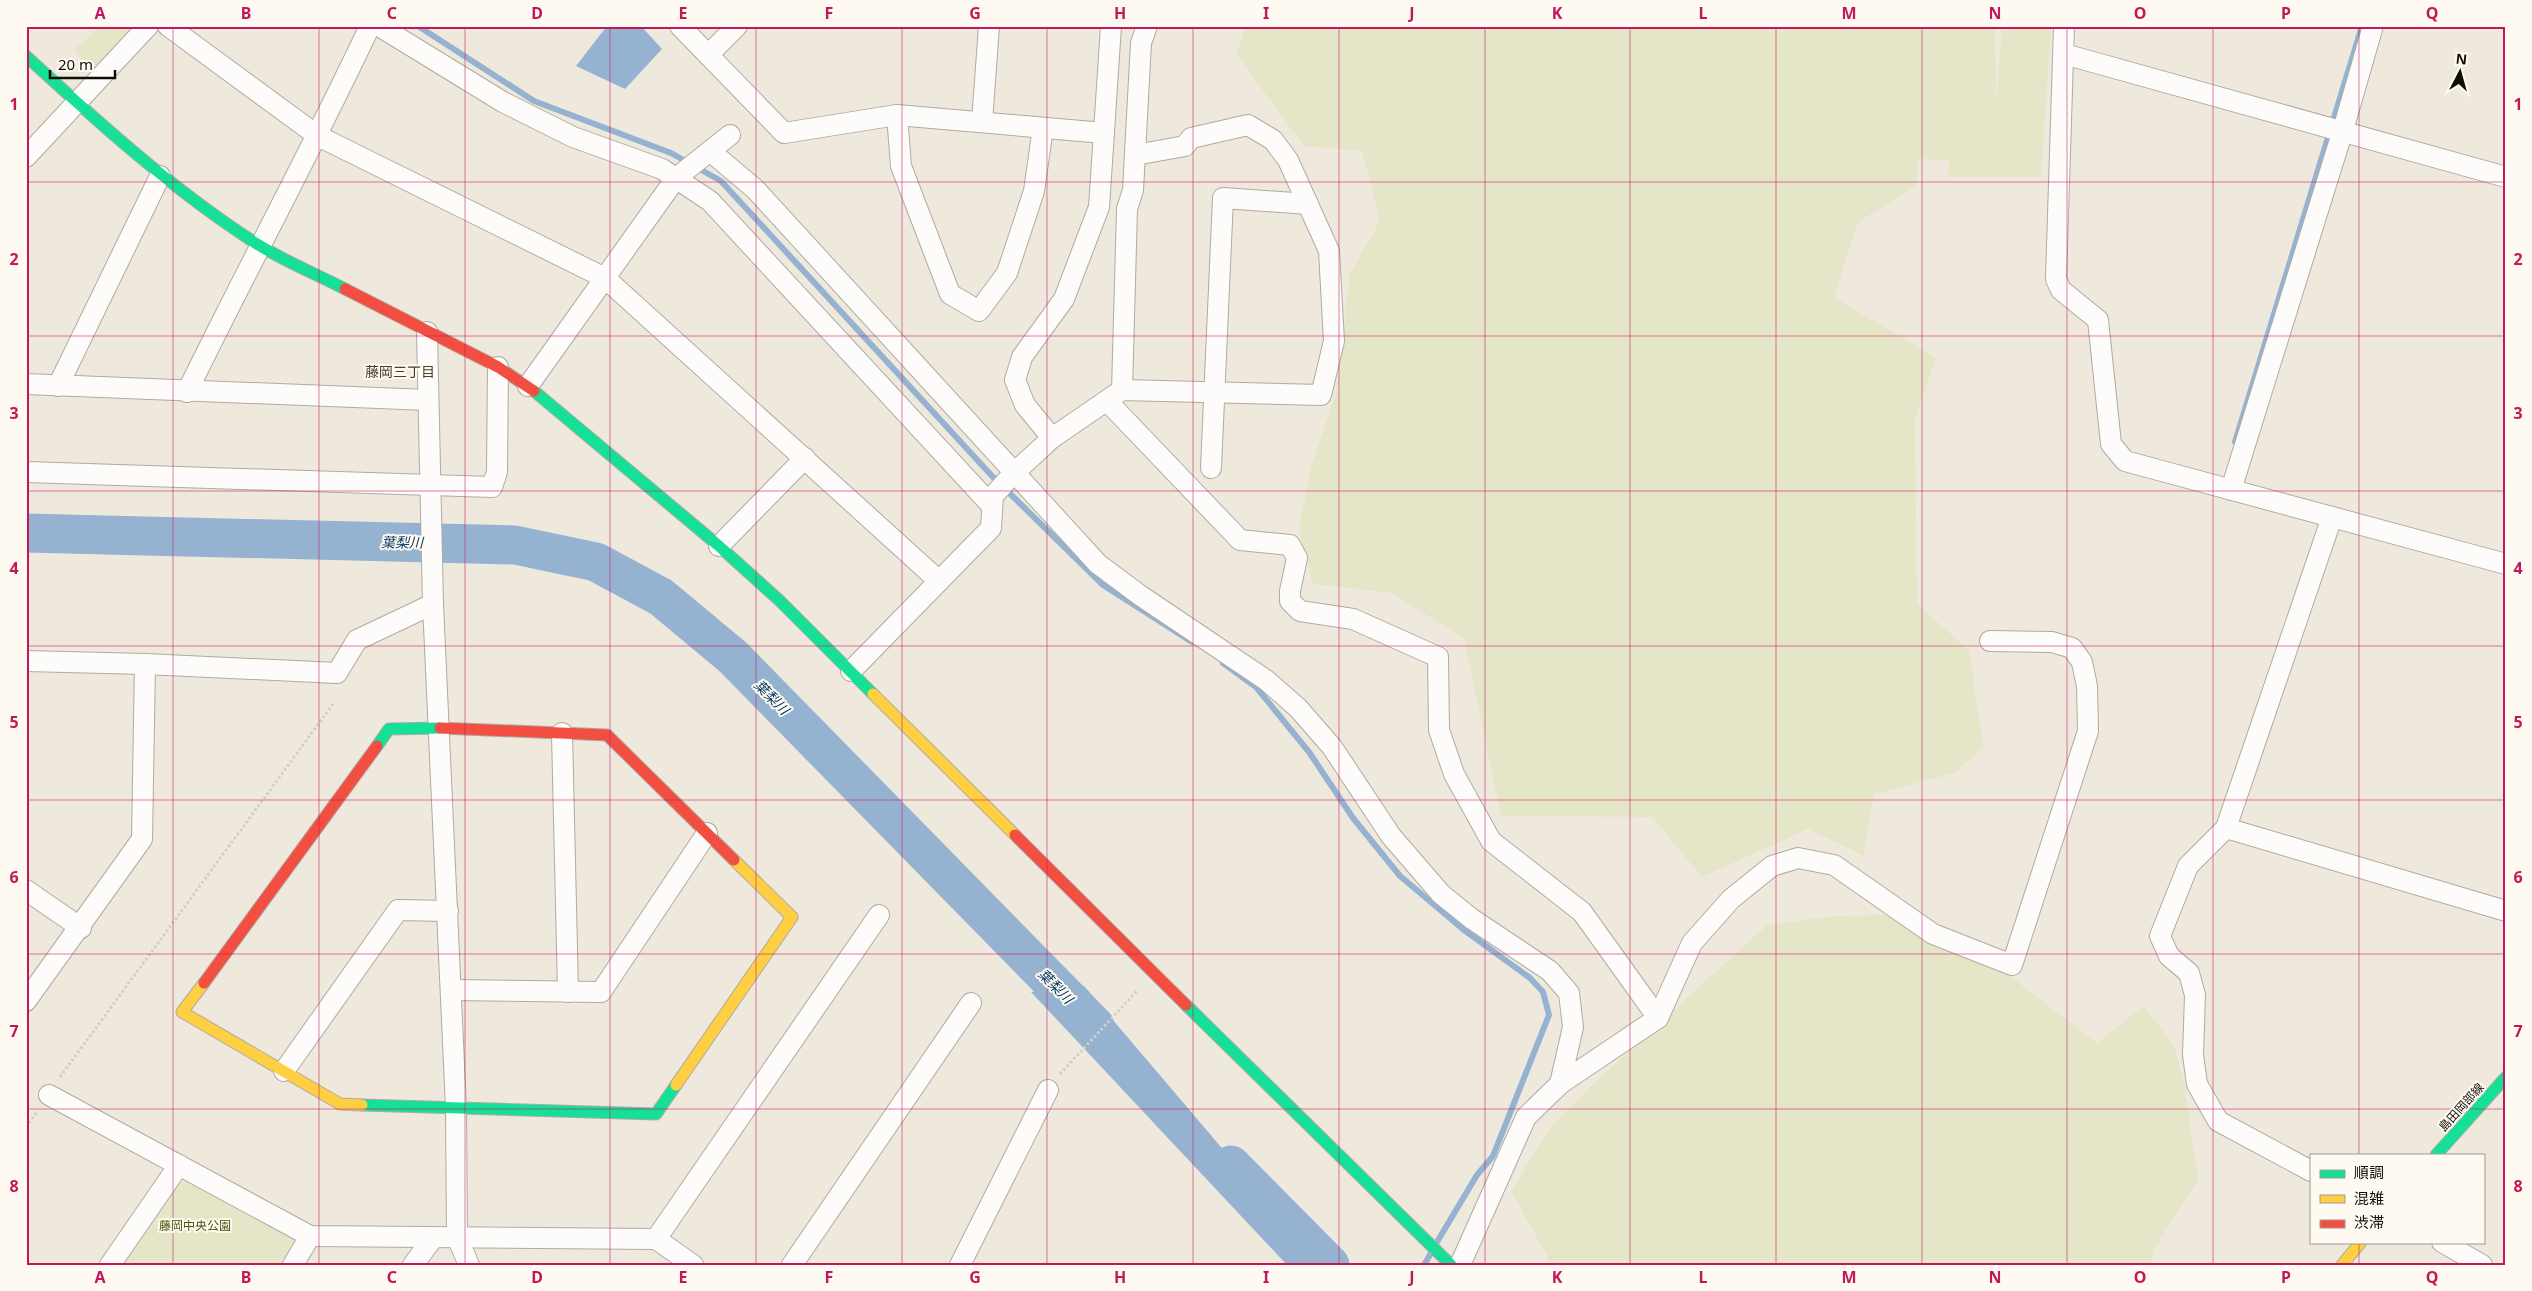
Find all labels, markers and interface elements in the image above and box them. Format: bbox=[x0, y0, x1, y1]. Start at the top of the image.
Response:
text: A bbox=[94, 2, 106, 24]
text: B bbox=[241, 2, 251, 24]
text: C bbox=[387, 2, 397, 24]
text: D bbox=[531, 2, 543, 24]
text: E bbox=[679, 2, 688, 24]
text: F bbox=[825, 2, 833, 24]
text: G bbox=[969, 2, 981, 24]
text: H bbox=[1114, 2, 1126, 24]
text: I bbox=[1263, 2, 1269, 24]
text: J bbox=[1407, 2, 1415, 24]
text: K bbox=[1552, 2, 1563, 24]
text: L bbox=[1699, 2, 1708, 24]
text: M bbox=[1841, 2, 1857, 24]
text: N bbox=[1988, 2, 2002, 24]
text: O bbox=[2134, 2, 2146, 24]
text: P bbox=[2281, 2, 2291, 24]
text: Q bbox=[2426, 2, 2438, 24]
scale bar bbox=[50, 48, 115, 80]
north arrow bbox=[2434, 48, 2484, 98]
text: N bbox=[2455, 49, 2468, 69]
text: 20 m bbox=[58, 54, 93, 74]
text: 1 bbox=[9, 93, 19, 115]
text: 1 bbox=[2513, 93, 2523, 115]
text: 2 bbox=[9, 248, 19, 270]
text: 2 bbox=[2513, 248, 2523, 270]
district label: 藤岡三丁目 bbox=[365, 362, 435, 381]
text: 3 bbox=[9, 402, 19, 424]
text: 3 bbox=[2513, 402, 2523, 424]
water label: 葉梨川 bbox=[381, 532, 425, 552]
text: 4 bbox=[9, 557, 19, 579]
text: 4 bbox=[2513, 557, 2523, 579]
water label: 葉梨川 bbox=[750, 675, 795, 720]
text: 5 bbox=[9, 711, 19, 733]
text: 5 bbox=[2513, 711, 2523, 733]
text: 6 bbox=[9, 866, 19, 888]
text: 6 bbox=[2513, 866, 2523, 888]
water label: 葉梨川 bbox=[1034, 964, 1079, 1009]
text: 7 bbox=[9, 1020, 19, 1042]
text: 7 bbox=[2513, 1020, 2523, 1042]
street label: 島田岡部線 bbox=[2435, 1079, 2487, 1135]
legend bbox=[2310, 1154, 2484, 1244]
text: 順調 bbox=[2354, 1162, 2384, 1182]
text: 8 bbox=[9, 1175, 19, 1197]
text: 8 bbox=[2513, 1175, 2523, 1197]
text: 混雑 bbox=[2354, 1188, 2384, 1208]
text: 渋滞 bbox=[2354, 1212, 2384, 1232]
park label: 藤岡中央公園 bbox=[159, 1217, 231, 1234]
text: A bbox=[94, 1266, 106, 1288]
text: B bbox=[241, 1266, 251, 1288]
text: C bbox=[387, 1266, 397, 1288]
text: D bbox=[531, 1266, 543, 1288]
text: E bbox=[679, 1266, 688, 1288]
text: F bbox=[825, 1266, 833, 1288]
text: G bbox=[969, 1266, 981, 1288]
text: H bbox=[1114, 1266, 1126, 1288]
text: I bbox=[1263, 1266, 1269, 1288]
text: J bbox=[1407, 1266, 1415, 1288]
text: K bbox=[1552, 1266, 1563, 1288]
text: L bbox=[1699, 1266, 1708, 1288]
text: M bbox=[1841, 1266, 1857, 1288]
text: N bbox=[1988, 1266, 2002, 1288]
text: O bbox=[2134, 1266, 2146, 1288]
text: P bbox=[2281, 1266, 2291, 1288]
text: Q bbox=[2426, 1266, 2438, 1288]

